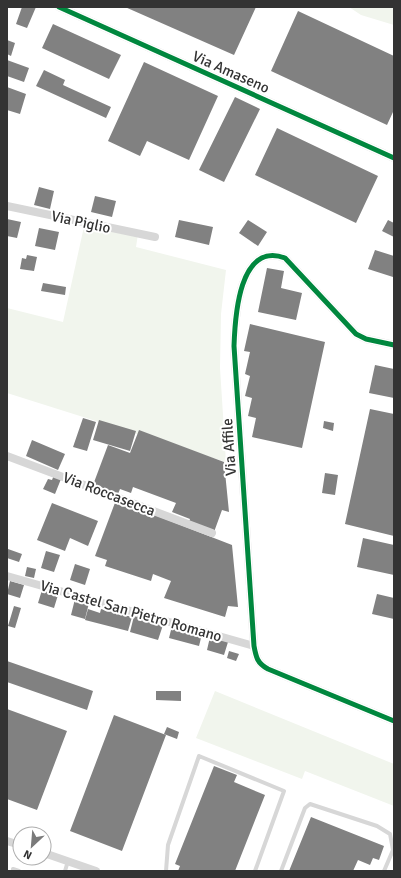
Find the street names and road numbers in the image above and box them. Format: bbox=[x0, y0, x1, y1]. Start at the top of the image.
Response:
street label: Via Amaseno bbox=[190, 47, 272, 97]
street label: Via Piglio bbox=[50, 207, 113, 237]
street label: Via Affile bbox=[218, 418, 240, 476]
street label: Via Roccasecca bbox=[60, 468, 158, 520]
street label: Via Castel San Pietro Romano bbox=[38, 576, 224, 646]

